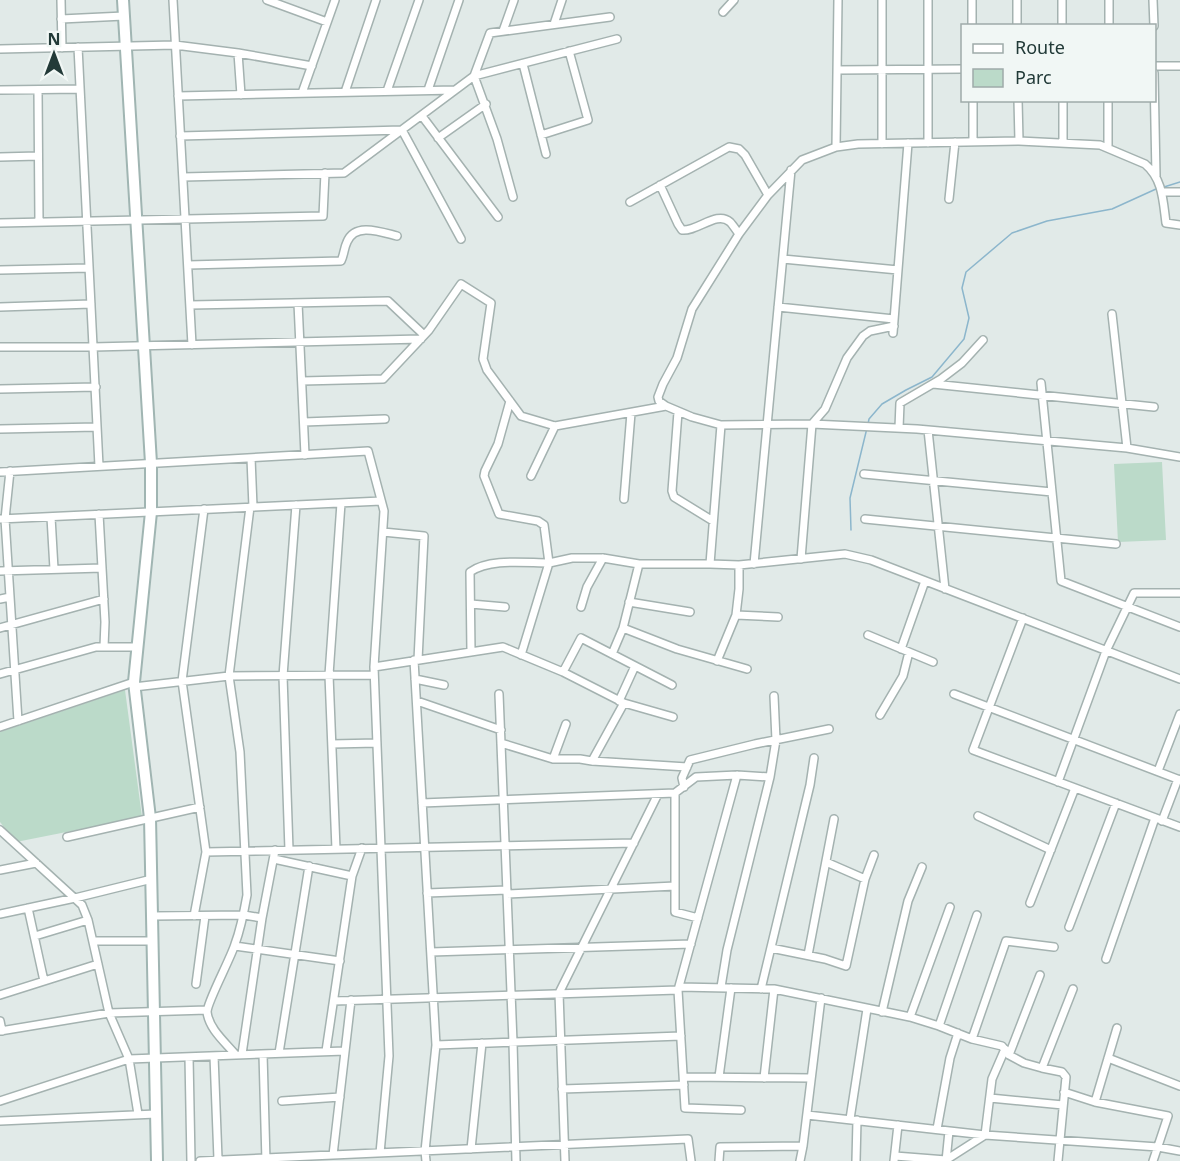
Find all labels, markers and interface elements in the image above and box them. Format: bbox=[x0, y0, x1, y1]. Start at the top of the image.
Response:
north arrow bbox=[24, 24, 84, 84]
legend bbox=[961, 24, 1156, 102]
text: N bbox=[47, 28, 61, 50]
text: Route bbox=[1015, 35, 1065, 59]
text: Parc bbox=[1015, 65, 1052, 89]

